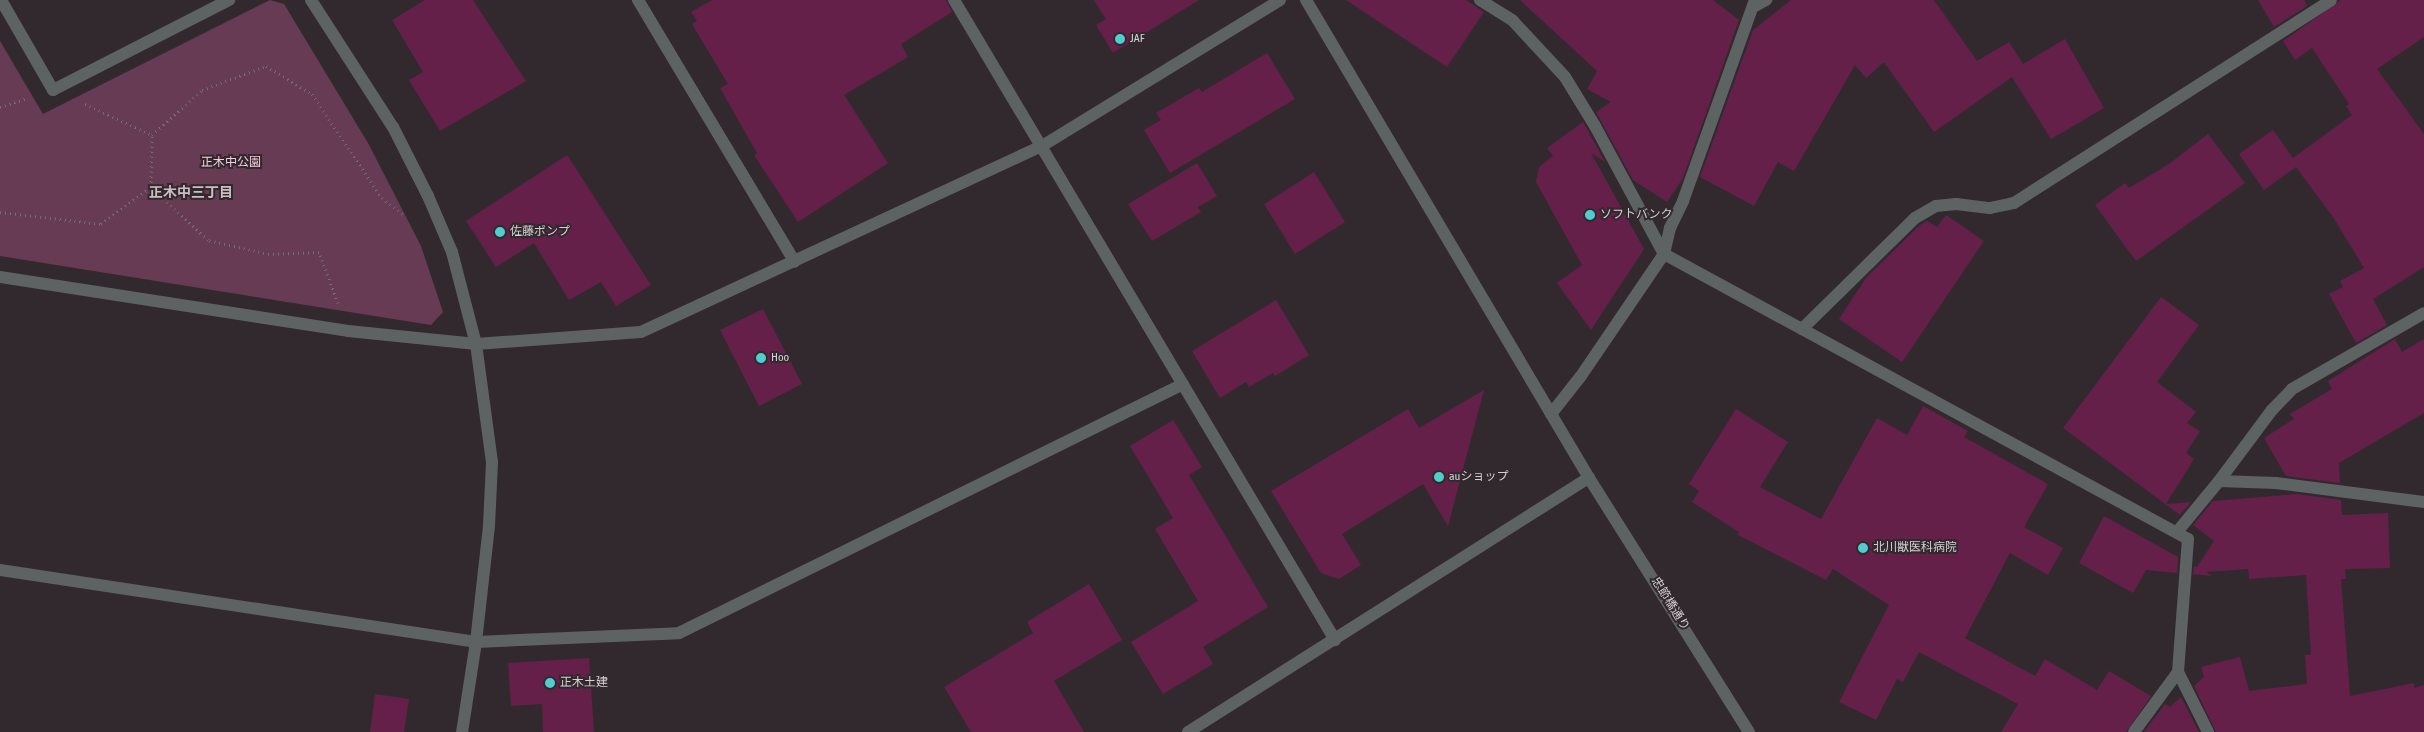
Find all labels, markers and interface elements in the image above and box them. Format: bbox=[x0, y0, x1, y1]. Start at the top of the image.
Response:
place label: JAF bbox=[1130, 32, 1145, 46]
marker: JAF bbox=[1114, 33, 1126, 45]
park label: 正木中公園 bbox=[201, 156, 261, 170]
district label: 正木中三丁目 bbox=[149, 184, 233, 200]
place label: ソフトバンク bbox=[1600, 208, 1672, 222]
marker: ソフトバンク bbox=[1584, 209, 1596, 221]
place label: 佐藤ポンプ bbox=[510, 225, 570, 239]
marker: 佐藤ポンプ bbox=[494, 226, 506, 238]
place label: Hoo bbox=[771, 351, 789, 365]
marker: Hoo bbox=[755, 352, 767, 364]
place label: auショップ bbox=[1449, 470, 1508, 484]
marker: auショップ bbox=[1433, 471, 1445, 483]
place label: 北川獣医科病院 bbox=[1873, 541, 1957, 555]
marker: 北川獣医科病院 bbox=[1857, 542, 1869, 554]
street label: 忠節橋通り bbox=[1648, 575, 1692, 633]
place label: 正木土建 bbox=[560, 676, 608, 690]
marker: 正木土建 bbox=[544, 677, 556, 689]

